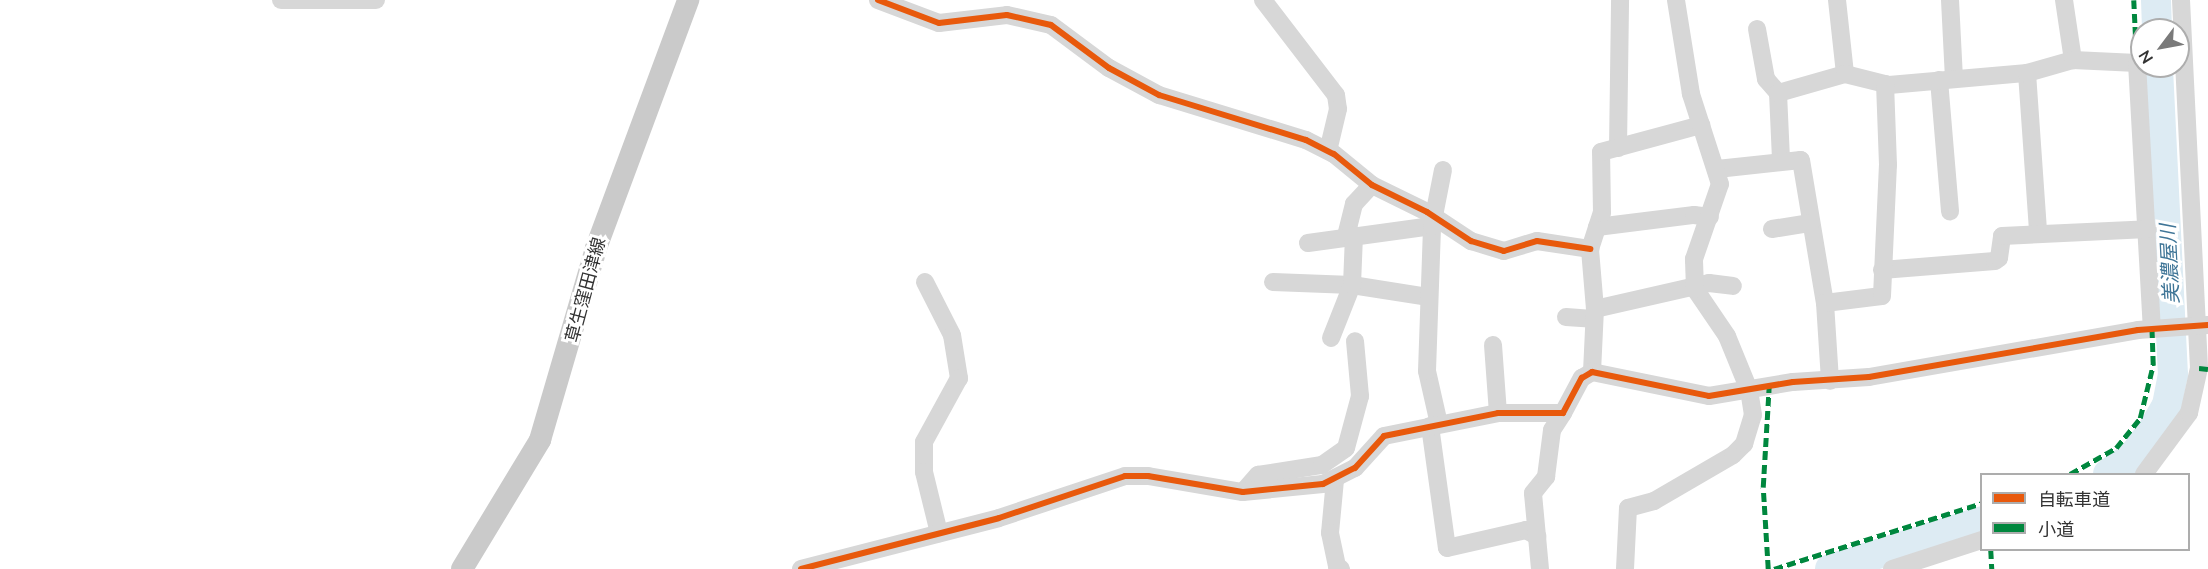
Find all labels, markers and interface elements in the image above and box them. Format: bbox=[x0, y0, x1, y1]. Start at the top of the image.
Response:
north arrow bbox=[2130, 18, 2190, 78]
text: N bbox=[2134, 46, 2159, 67]
water label: 美濃屋川 bbox=[2156, 223, 2184, 305]
street label: 草生窪田津線 bbox=[562, 235, 610, 345]
legend bbox=[1980, 473, 2190, 551]
text: 自転車道 bbox=[2038, 488, 2110, 512]
text: 小道 bbox=[2038, 518, 2074, 542]

